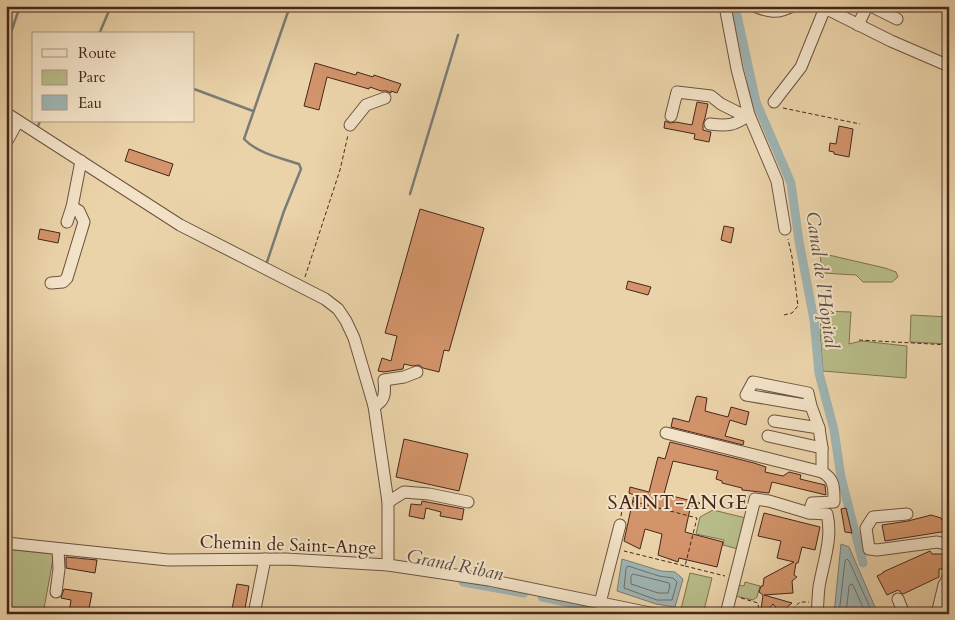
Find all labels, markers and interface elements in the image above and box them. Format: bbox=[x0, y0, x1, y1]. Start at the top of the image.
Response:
legend bbox=[32, 32, 195, 122]
text: Route bbox=[78, 43, 116, 63]
text: Parc bbox=[78, 67, 106, 87]
text: Eau bbox=[78, 93, 102, 113]
water label: Canal de l'Hôpital bbox=[800, 210, 845, 351]
district label: SAINT-ANGE bbox=[607, 489, 749, 516]
street label: Chemin de Saint-Ange bbox=[199, 529, 377, 561]
water label: Grand Riban bbox=[404, 543, 506, 587]

